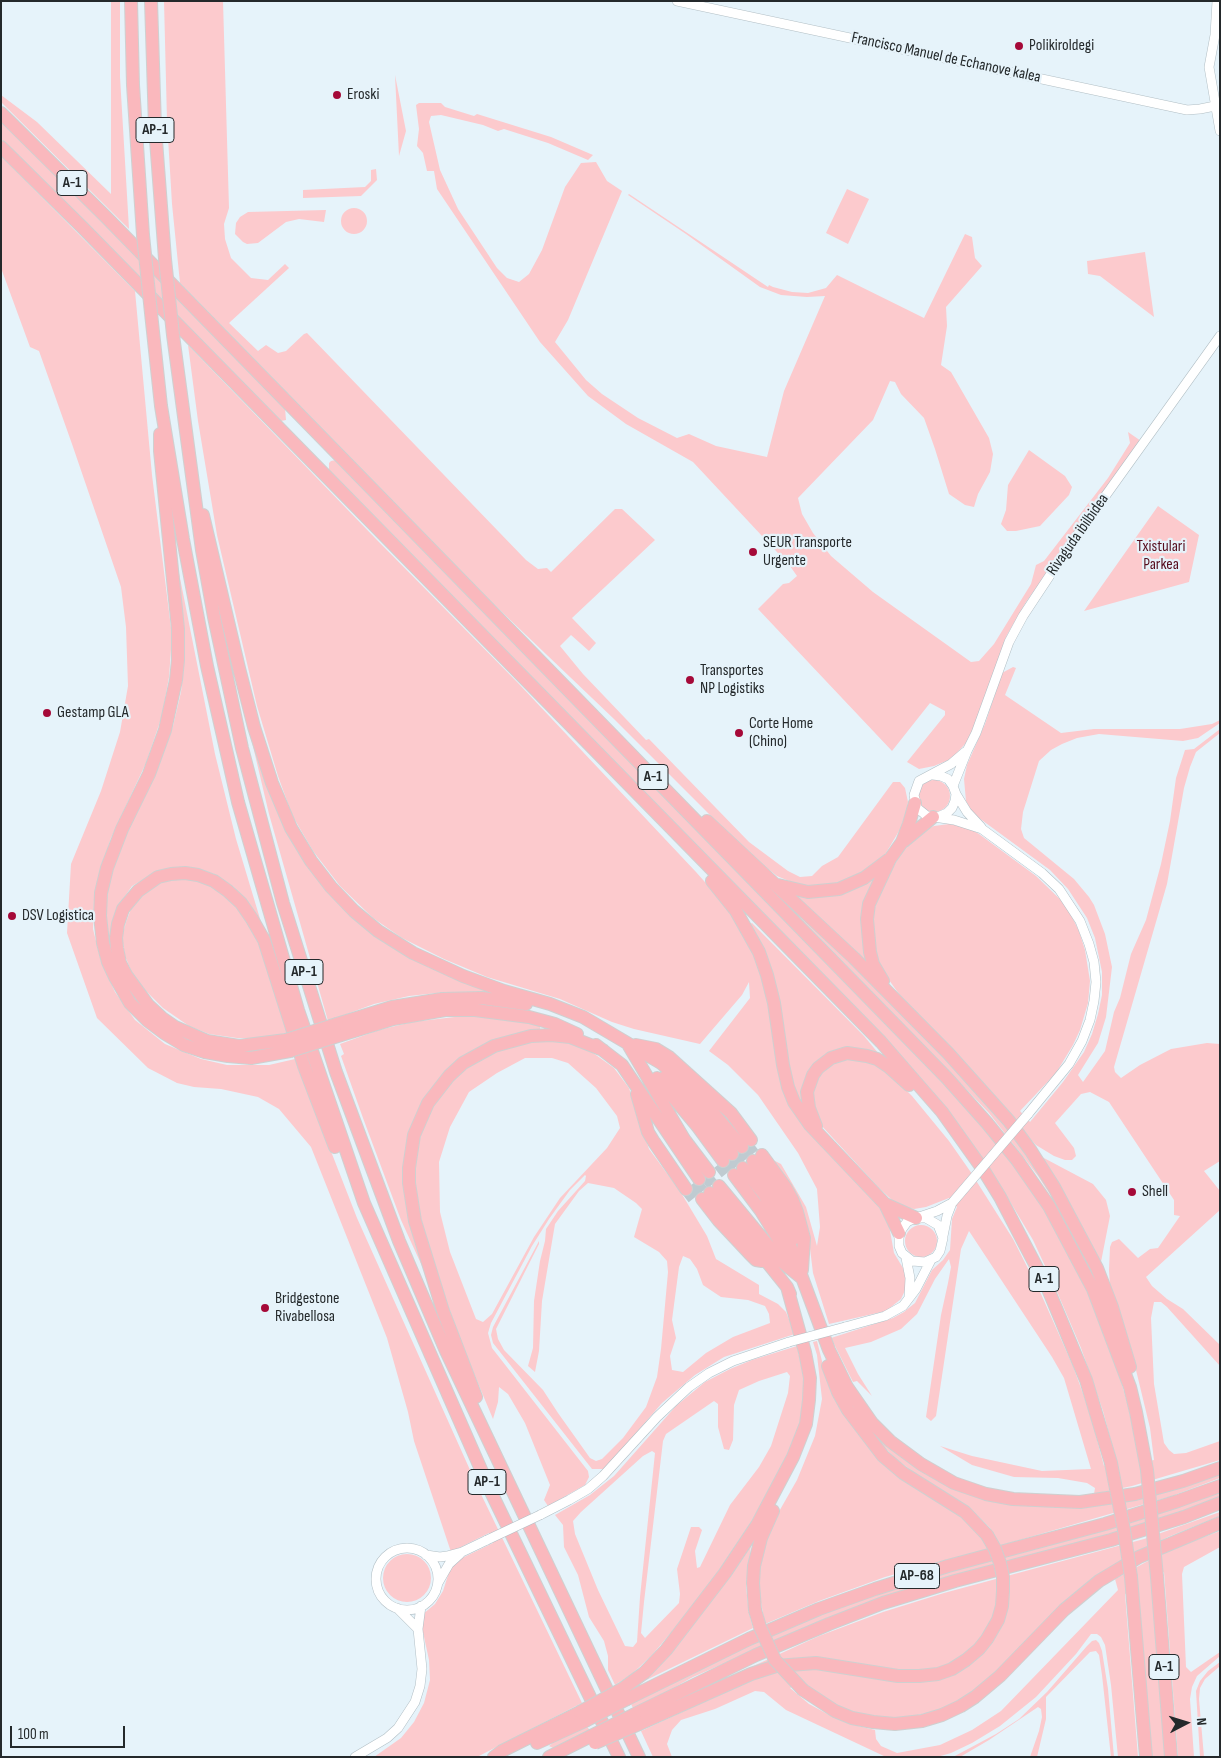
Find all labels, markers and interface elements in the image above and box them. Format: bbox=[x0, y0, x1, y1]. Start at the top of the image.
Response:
street label: Francisco Manuel de Echanove kalea bbox=[850, 29, 1042, 87]
place label: Polikiroldegi bbox=[1029, 36, 1094, 56]
marker: Polikiroldegi bbox=[1013, 40, 1025, 52]
place label: Eroski bbox=[347, 85, 379, 105]
marker: Eroski bbox=[331, 89, 343, 101]
road number: AP-1 bbox=[136, 118, 174, 142]
road number: A-1 bbox=[57, 170, 87, 196]
street label: Rivaguda ibilbidea bbox=[1043, 490, 1113, 580]
place label: SEUR Transporte Urgente bbox=[763, 533, 852, 571]
park label: Txistulari Parkea bbox=[1137, 537, 1185, 575]
marker: SEUR Transporte Urgente bbox=[747, 546, 759, 558]
place label: Transportes NP Logistiks bbox=[700, 661, 764, 699]
marker: Transportes NP Logistiks bbox=[684, 674, 696, 686]
place label: Gestamp GLA bbox=[57, 703, 129, 723]
marker: Gestamp GLA bbox=[41, 707, 53, 719]
place label: Corte Home (Chino) bbox=[749, 714, 813, 752]
marker: Corte Home (Chino) bbox=[733, 727, 745, 739]
road number: A-1 bbox=[638, 764, 668, 790]
place label: DSV Logistica bbox=[22, 906, 94, 926]
marker: DSV Logistica bbox=[6, 910, 18, 922]
road number: AP-1 bbox=[285, 960, 323, 984]
place label: Shell bbox=[1142, 1182, 1168, 1202]
marker: Shell bbox=[1126, 1186, 1138, 1198]
road number: A-1 bbox=[1029, 1266, 1059, 1292]
place label: Bridgestone Rivabellosa bbox=[275, 1289, 340, 1327]
marker: Bridgestone Rivabellosa bbox=[259, 1302, 271, 1314]
road number: AP-1 bbox=[468, 1470, 506, 1494]
road number: AP-68 bbox=[894, 1564, 940, 1588]
road number: A-1 bbox=[1149, 1654, 1179, 1680]
north arrow bbox=[1161, 1698, 1211, 1748]
scale bar bbox=[12, 1716, 128, 1748]
text: N bbox=[1193, 1717, 1210, 1726]
text: 100 m bbox=[18, 1725, 49, 1744]

